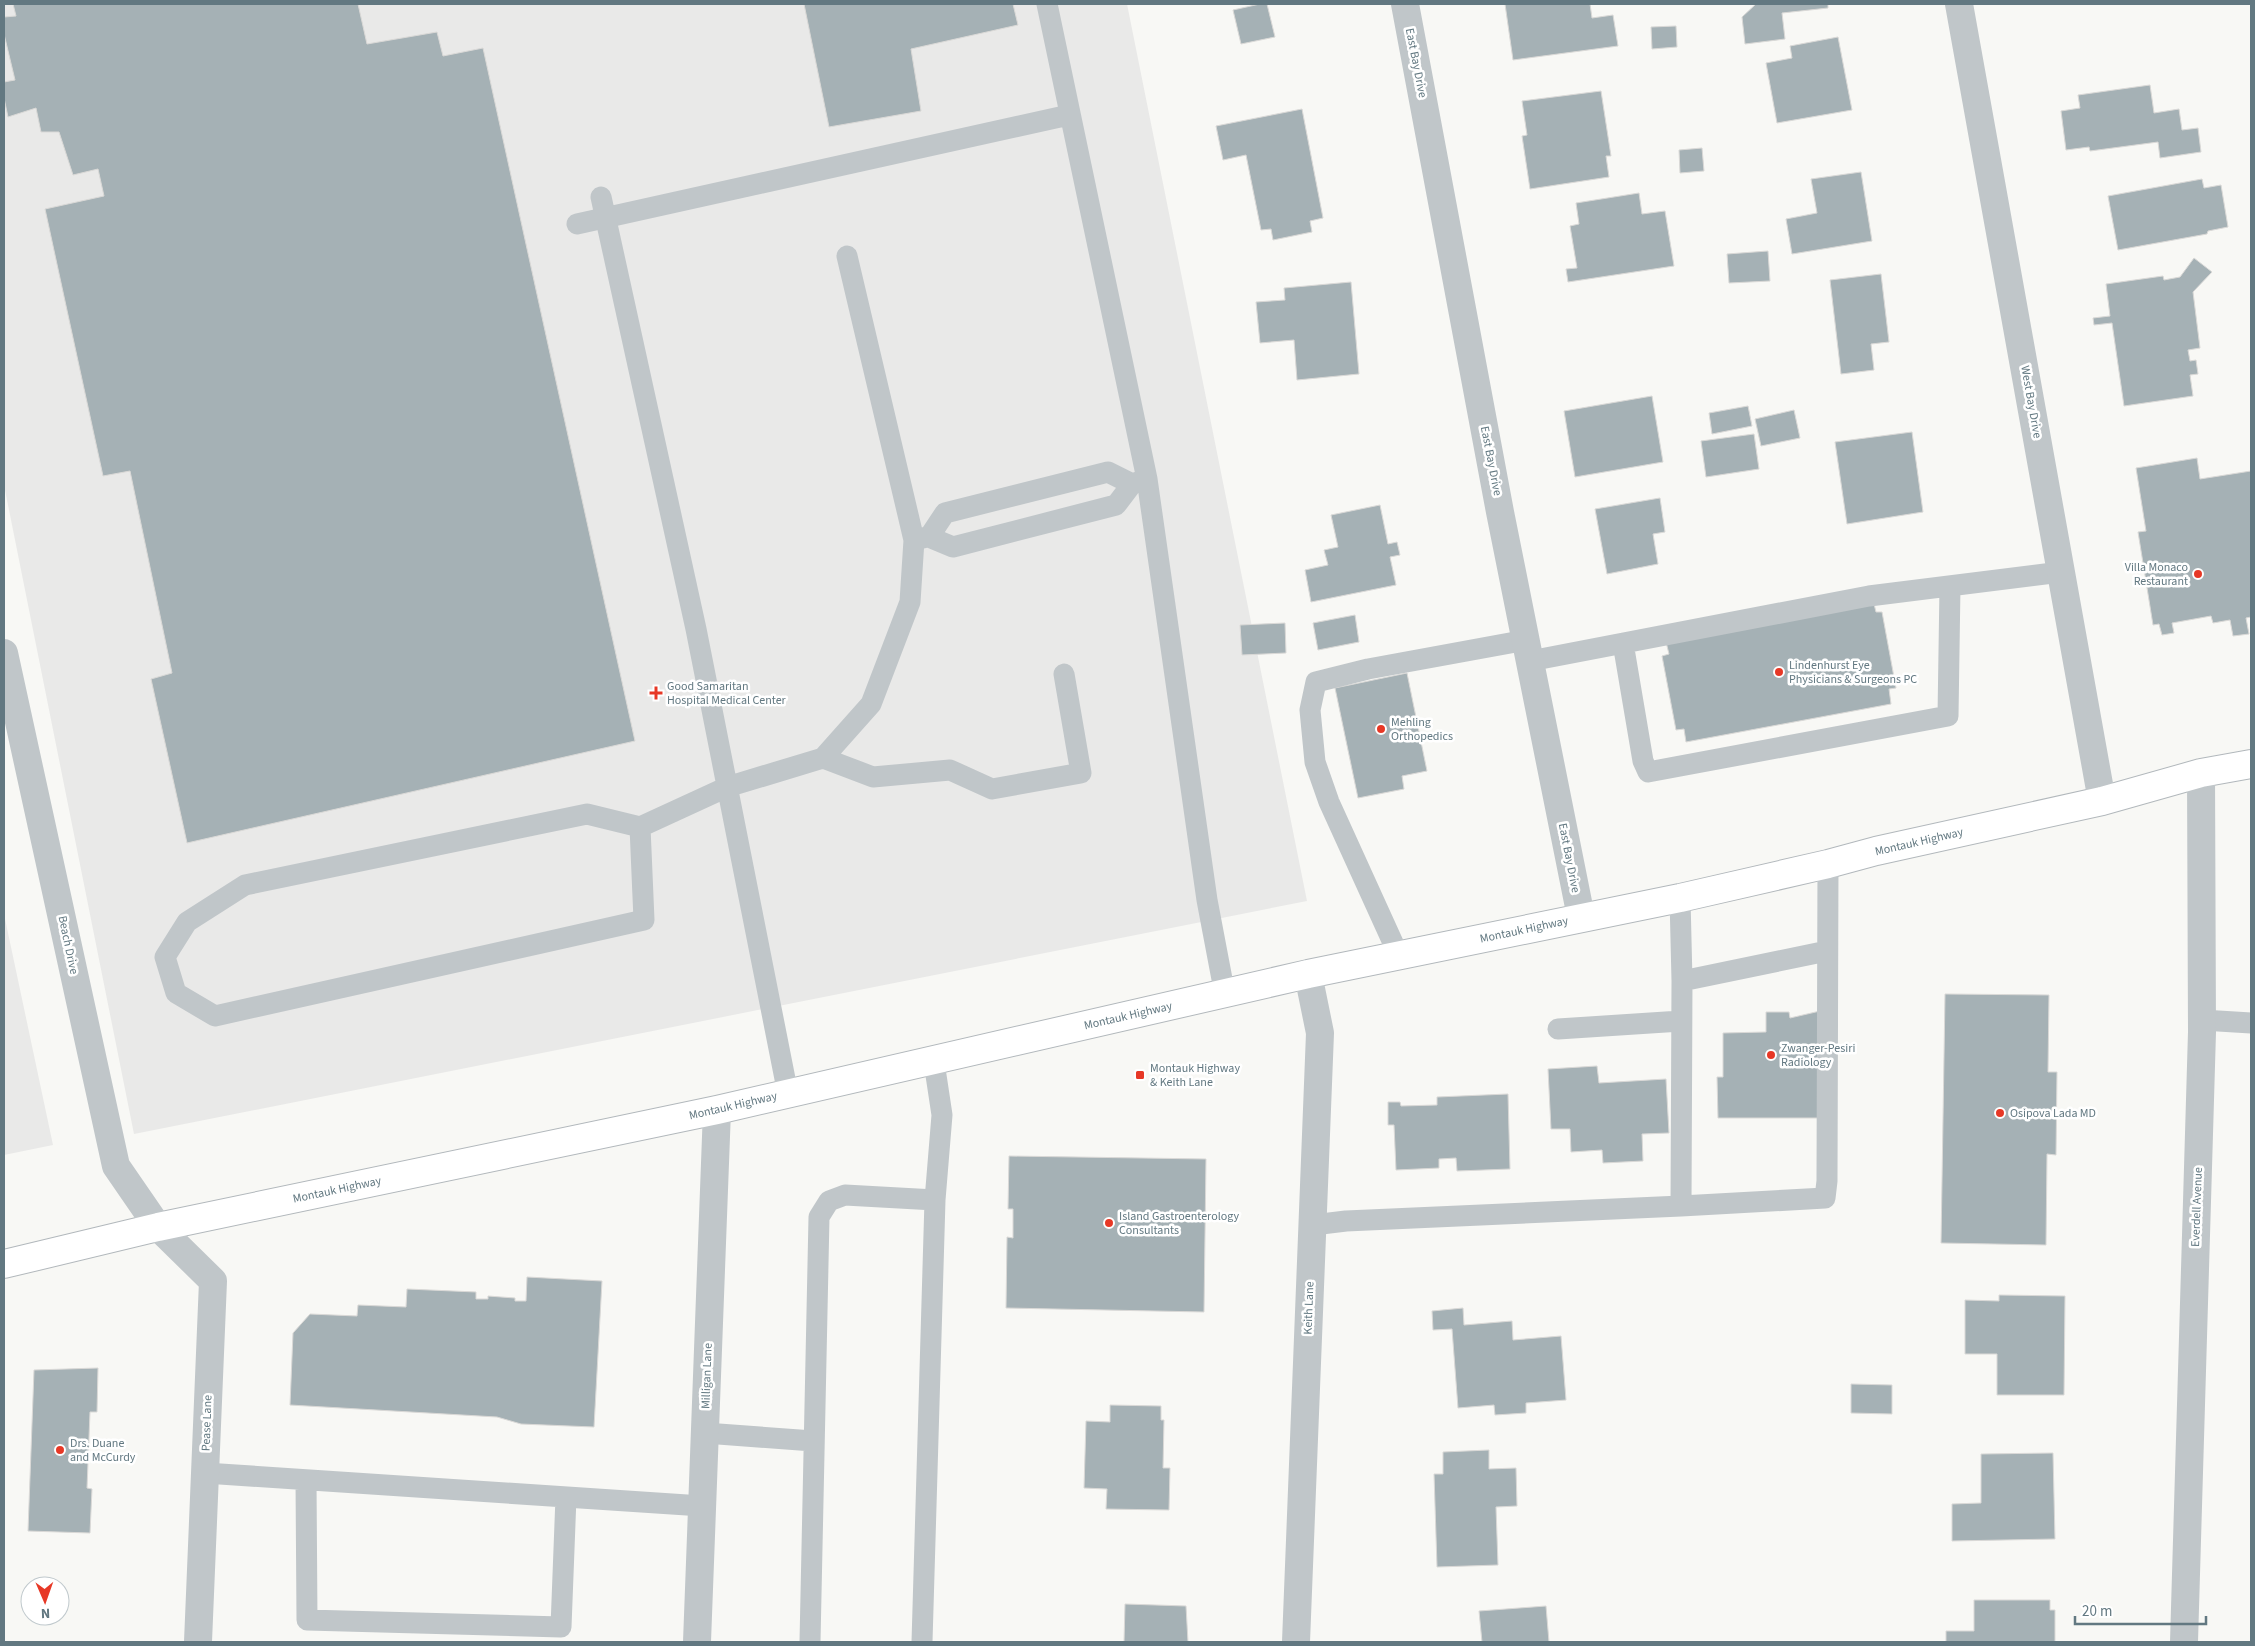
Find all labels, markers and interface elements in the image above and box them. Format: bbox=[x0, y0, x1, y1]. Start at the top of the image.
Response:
street label: East Bay Drive bbox=[1401, 27, 1431, 99]
street label: West Bay Drive bbox=[2016, 364, 2046, 440]
street label: East Bay Drive bbox=[1476, 425, 1506, 497]
place label: Villa Monaco Restaurant bbox=[2125, 559, 2188, 590]
marker: Villa Monaco Restaurant bbox=[2192, 568, 2204, 580]
place label: Lindenhurst Eye Physicians & Surgeons PC bbox=[1789, 657, 1917, 688]
marker: Lindenhurst Eye Physicians & Surgeons PC bbox=[1773, 666, 1785, 678]
place label: Good Samaritan Hospital Medical Center bbox=[667, 678, 787, 709]
marker: Good Samaritan Hospital Medical Center bbox=[649, 686, 663, 700]
place label: Mehling Orthopedics bbox=[1391, 714, 1453, 745]
marker: Mehling Orthopedics bbox=[1375, 723, 1387, 735]
street label: East Bay Drive bbox=[1554, 822, 1584, 894]
street label: Montauk Highway bbox=[1873, 824, 1965, 860]
street label: Montauk Highway bbox=[1478, 912, 1570, 948]
street label: Beach Drive bbox=[54, 914, 82, 976]
street label: Montauk Highway bbox=[1082, 998, 1174, 1034]
place label: Zwanger-Pesiri Radiology bbox=[1781, 1040, 1855, 1071]
marker: Zwanger-Pesiri Radiology bbox=[1765, 1049, 1777, 1061]
place label: Montauk Highway & Keith Lane bbox=[1150, 1060, 1240, 1091]
marker: Montauk Highway & Keith Lane bbox=[1134, 1069, 1146, 1081]
street label: Montauk Highway bbox=[687, 1088, 779, 1124]
place label: Osipova Lada MD bbox=[2010, 1105, 2096, 1122]
marker: Osipova Lada MD bbox=[1994, 1107, 2006, 1119]
street label: Everdell Avenue bbox=[2187, 1167, 2207, 1247]
street label: Montauk Highway bbox=[291, 1172, 383, 1208]
place label: Island Gastroenterology Consultants bbox=[1119, 1208, 1239, 1239]
marker: Island Gastroenterology Consultants bbox=[1103, 1217, 1115, 1229]
street label: Keith Lane bbox=[1300, 1281, 1318, 1335]
street label: Milligan Lane bbox=[697, 1343, 717, 1409]
street label: Pease Lane bbox=[198, 1395, 216, 1451]
place label: Drs. Duane and McCurdy bbox=[70, 1435, 136, 1466]
marker: Drs. Duane and McCurdy bbox=[54, 1444, 66, 1456]
north arrow bbox=[20, 1576, 70, 1626]
scale bar bbox=[2075, 1594, 2206, 1626]
text: 20 m bbox=[2082, 1601, 2112, 1622]
text: N bbox=[40, 1603, 50, 1623]

